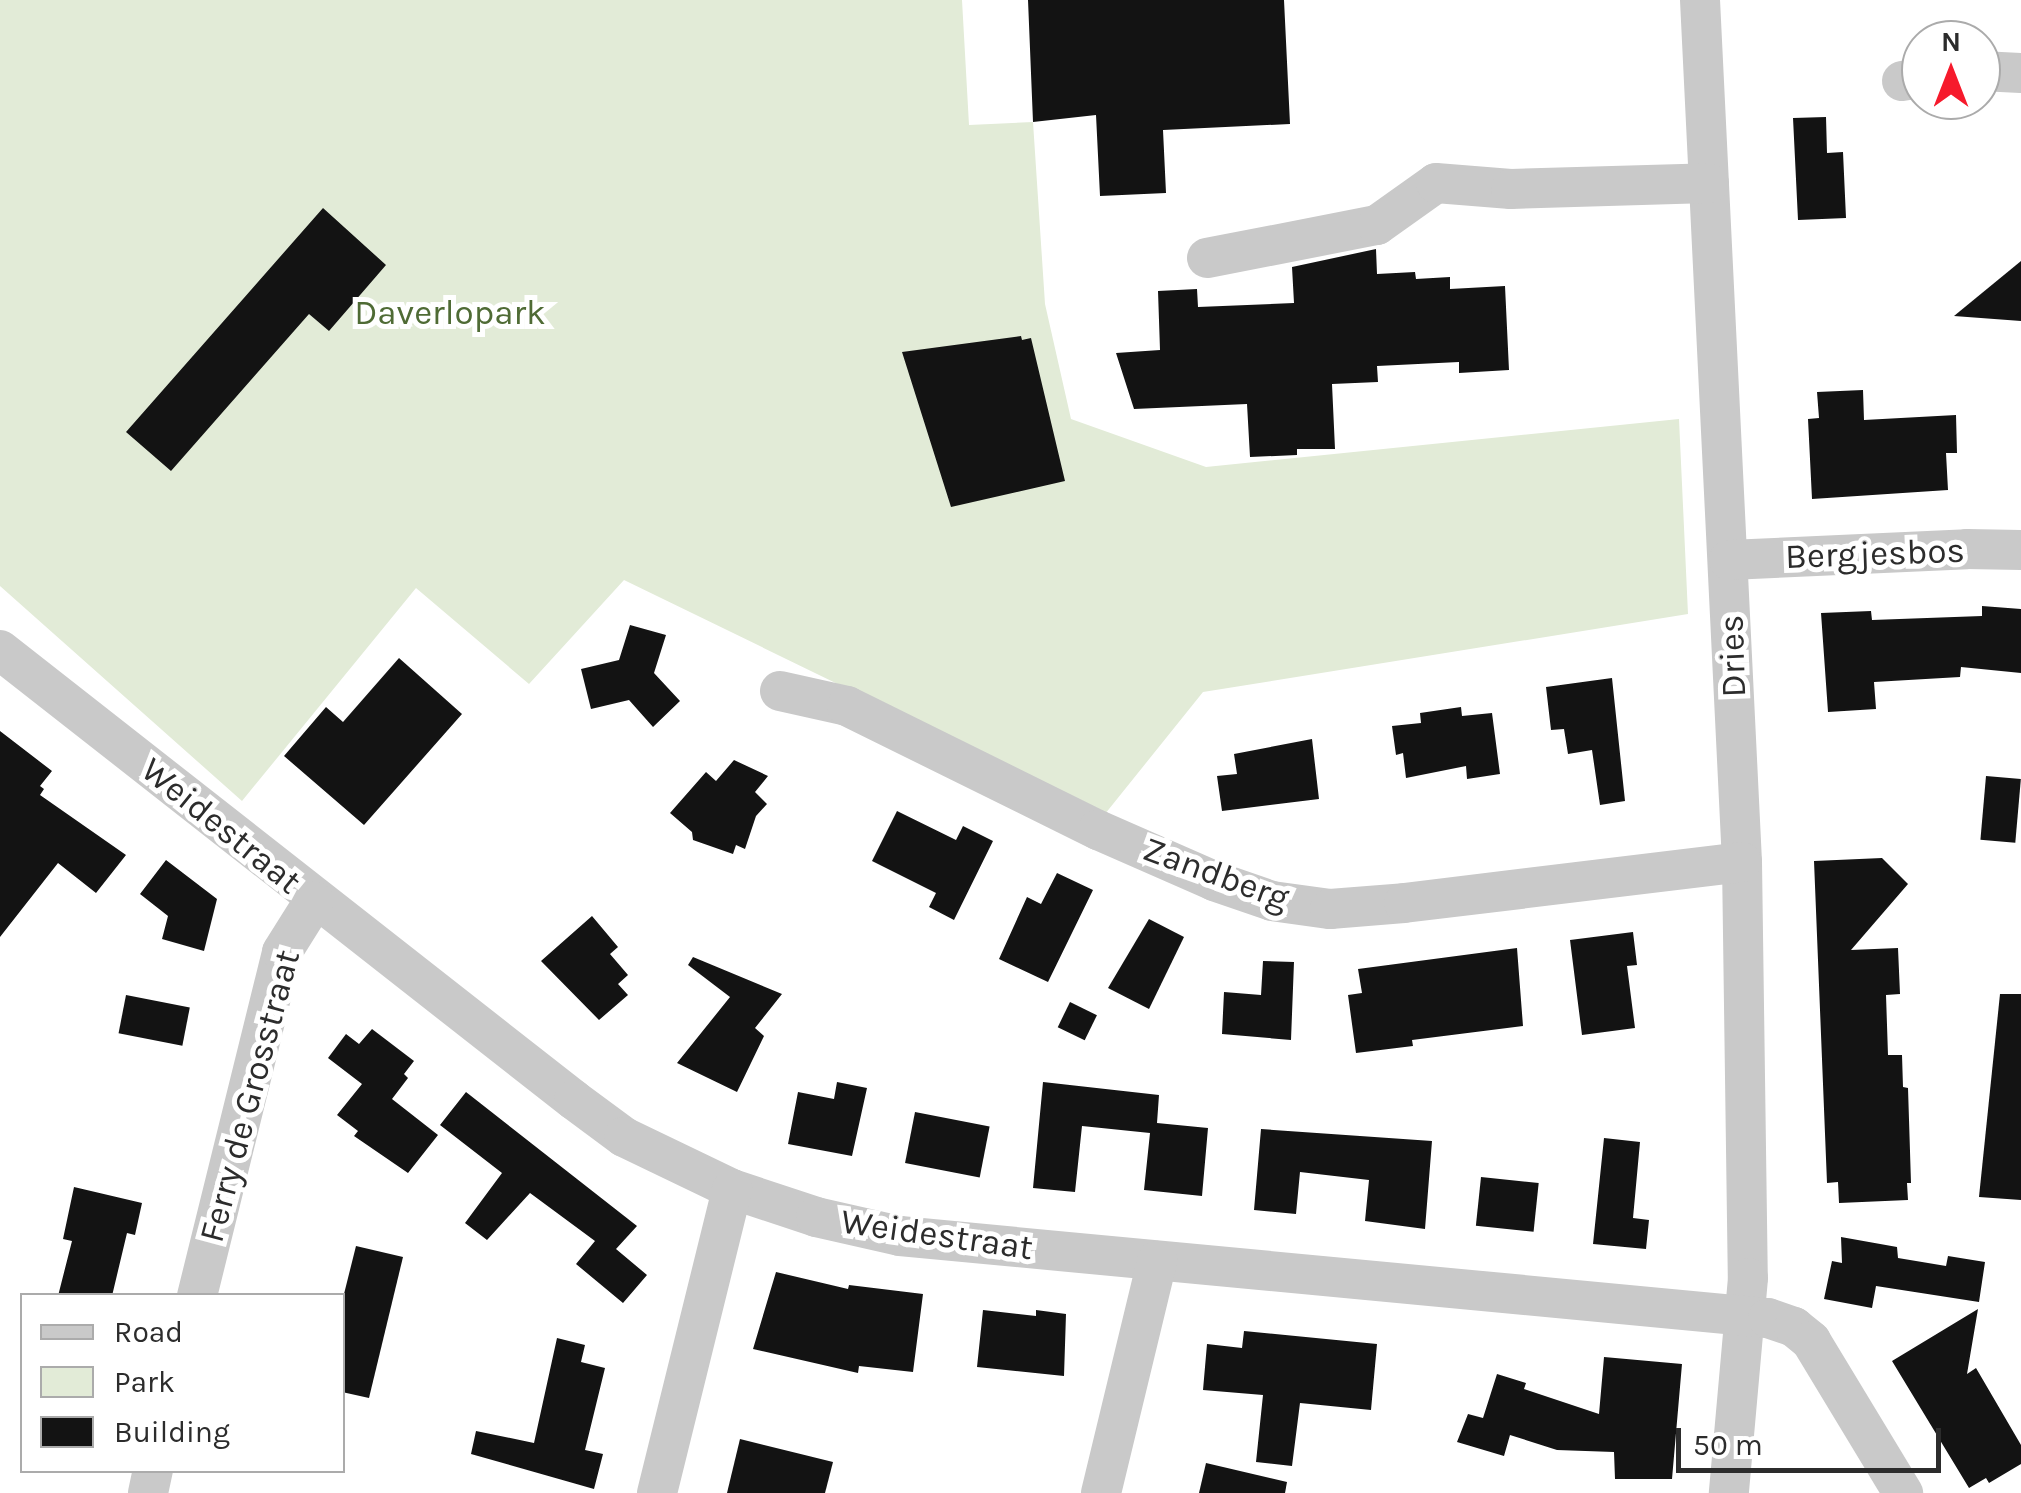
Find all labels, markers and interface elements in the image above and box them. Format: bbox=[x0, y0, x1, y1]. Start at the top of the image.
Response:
north arrow bbox=[1901, 20, 2001, 120]
text: N bbox=[1941, 25, 1961, 58]
park label: Daverlopark bbox=[354, 292, 546, 334]
street label: Bergjesbos bbox=[1784, 530, 1966, 578]
street label: Dries bbox=[1711, 614, 1755, 698]
street label: Weidestraat bbox=[133, 749, 309, 903]
street label: Zandberg bbox=[1137, 828, 1295, 920]
street label: Ferry de Grosstraat bbox=[191, 945, 309, 1247]
street label: Weidestraat bbox=[838, 1201, 1036, 1269]
legend bbox=[20, 1293, 345, 1473]
text: Road bbox=[114, 1314, 183, 1350]
text: Park bbox=[114, 1364, 175, 1400]
scale bar bbox=[1681, 1408, 1946, 1470]
text: Building bbox=[114, 1414, 230, 1450]
text: 50 m bbox=[1693, 1427, 1763, 1463]

